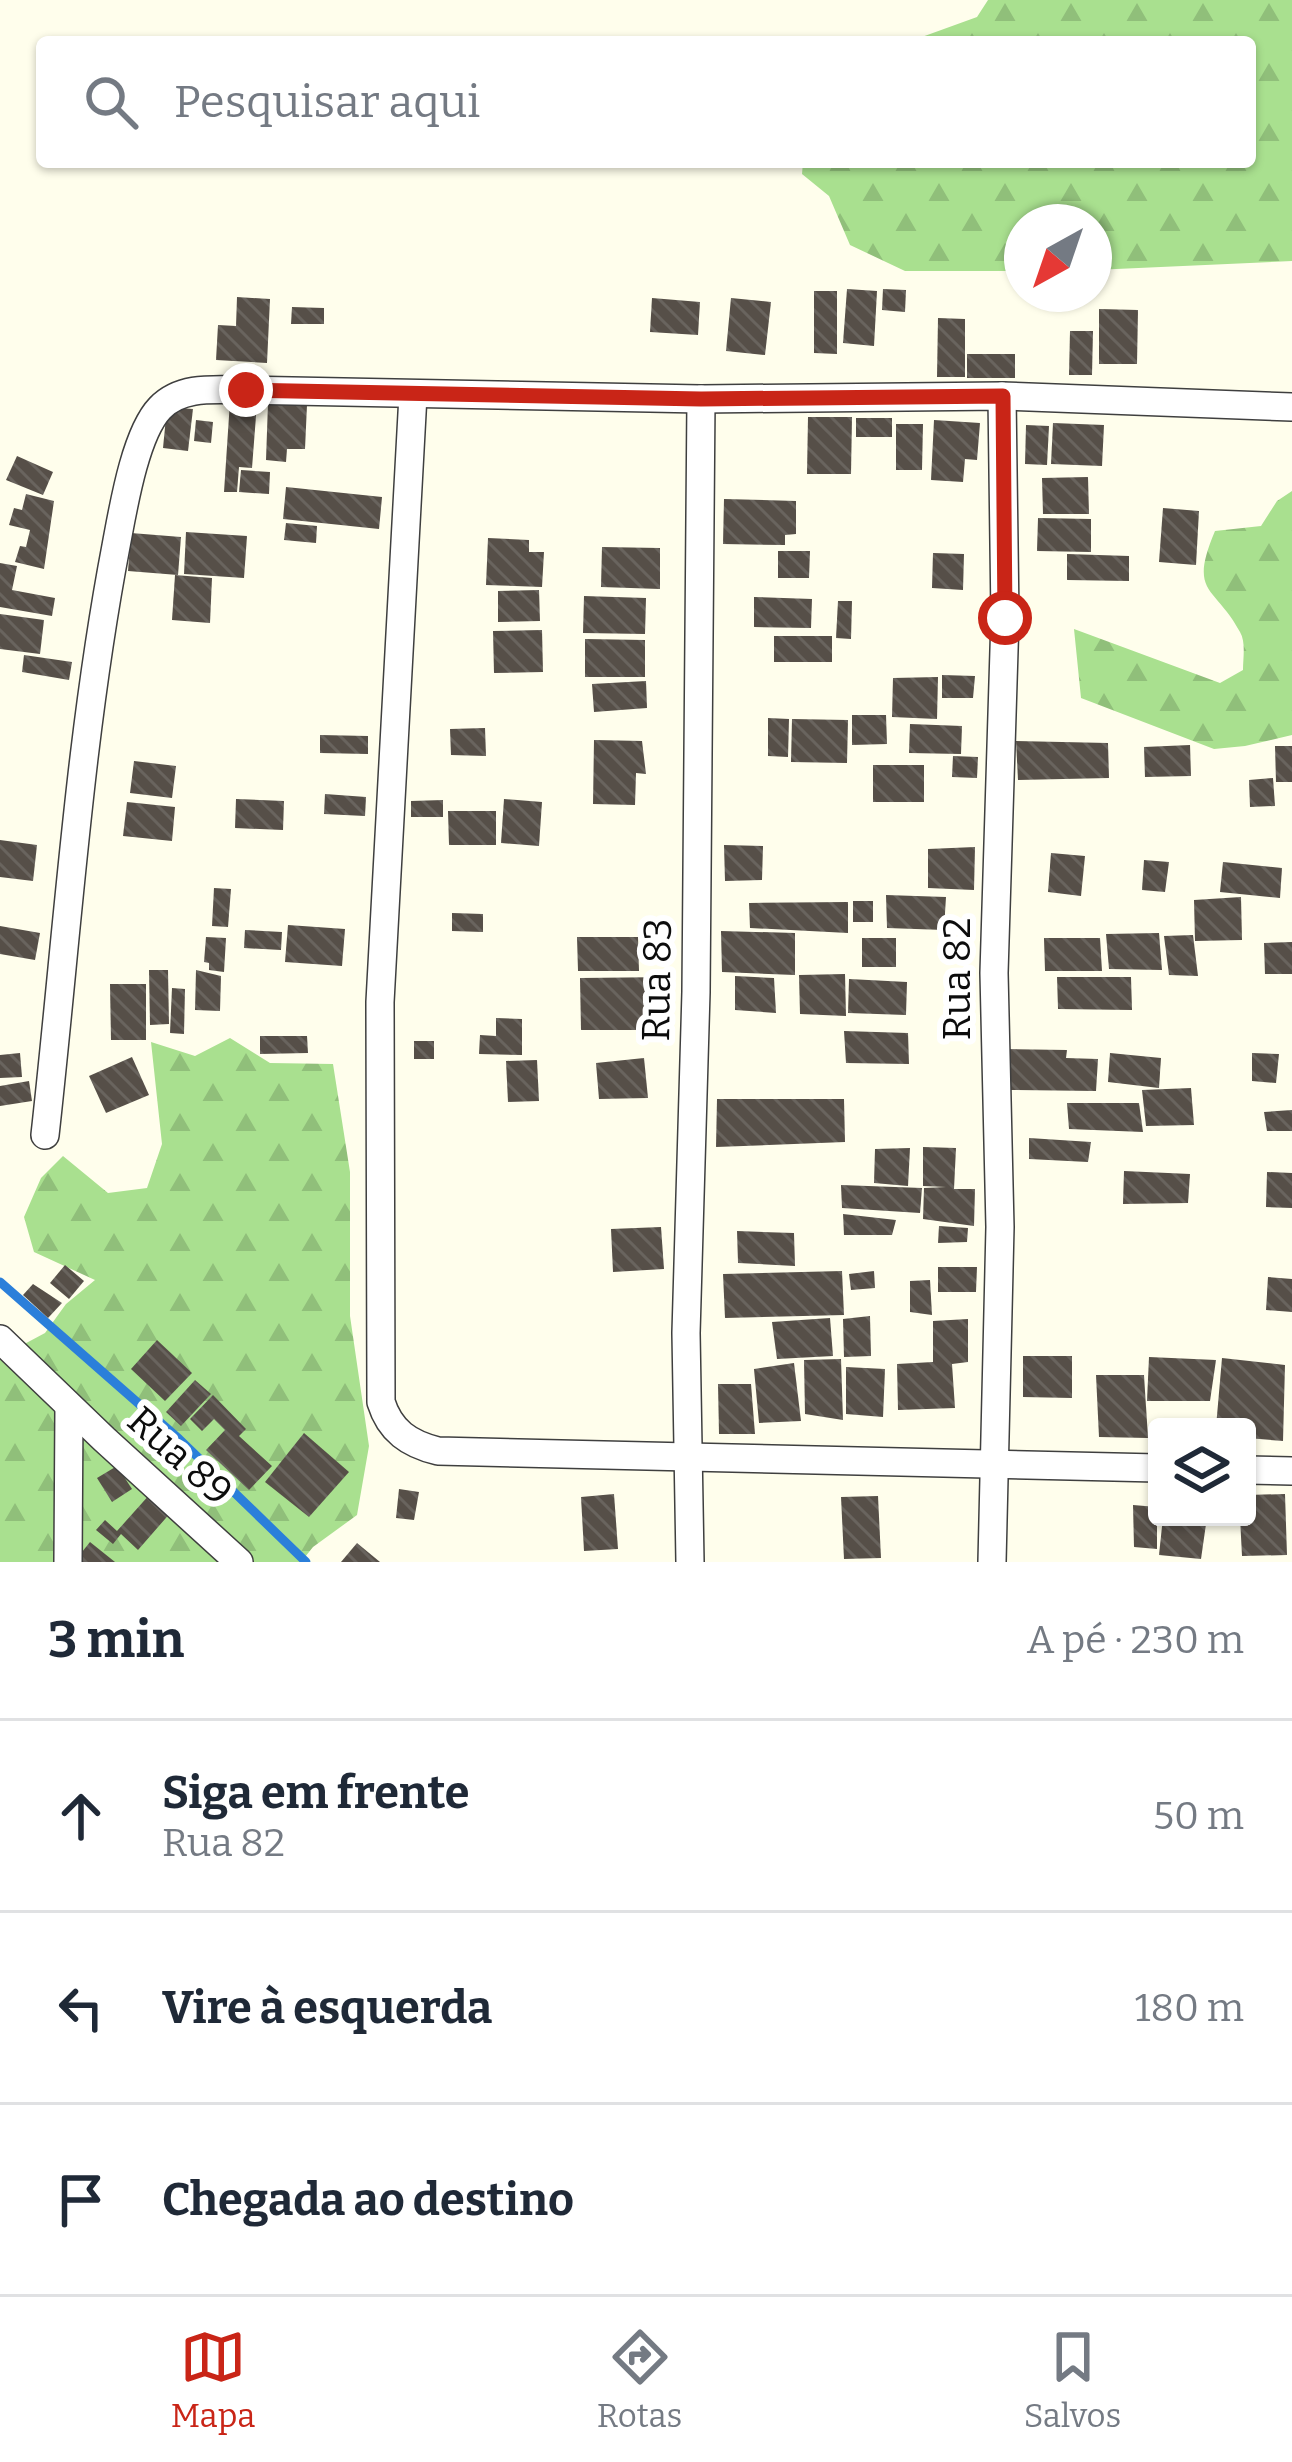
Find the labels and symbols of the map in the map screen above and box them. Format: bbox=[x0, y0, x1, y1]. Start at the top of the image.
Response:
north arrow bbox=[1004, 204, 1112, 312]
route end bbox=[219, 363, 273, 417]
route start bbox=[978, 591, 1032, 645]
street label: Rua 83 bbox=[633, 918, 681, 1042]
street label: Rua 82 bbox=[934, 918, 980, 1040]
street label: Rua 89 bbox=[118, 1397, 242, 1515]

